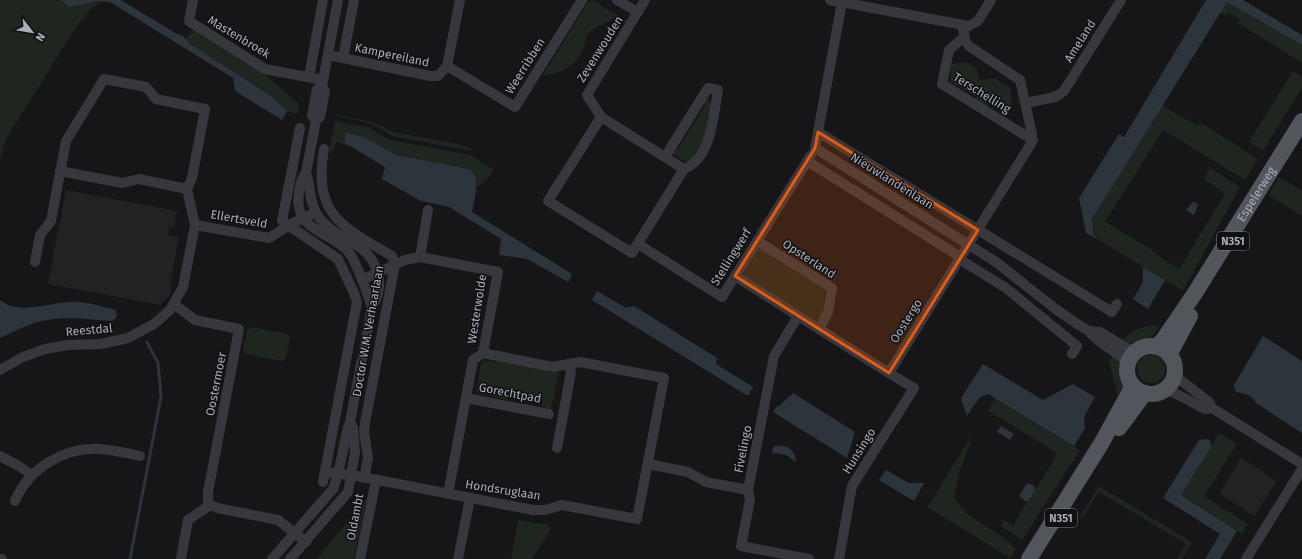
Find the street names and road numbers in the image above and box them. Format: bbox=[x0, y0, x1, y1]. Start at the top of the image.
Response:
street label: Mastenbroek bbox=[205, 13, 273, 62]
street label: Zevenwouden bbox=[574, 13, 626, 85]
street label: Ameland bbox=[1061, 17, 1099, 65]
street label: Weerribben bbox=[502, 35, 548, 97]
street label: Kampereiland bbox=[353, 40, 431, 70]
street label: Terschelling bbox=[951, 70, 1014, 117]
street label: Nieuwlandenlaan bbox=[848, 150, 936, 212]
street label: Espelerweg bbox=[1234, 164, 1279, 224]
street label: Ellertsveld bbox=[210, 207, 268, 231]
street label: Stellingwerf bbox=[708, 225, 755, 288]
road number: N351 bbox=[1217, 232, 1249, 250]
street label: Opsterland bbox=[780, 237, 838, 281]
street label: Doctor W.M. Verhaarlaan bbox=[350, 264, 386, 398]
street label: Westerwolde bbox=[465, 273, 489, 345]
street label: Oostergo bbox=[887, 296, 925, 346]
street label: Reestdal bbox=[65, 321, 114, 339]
street label: Oostermoer bbox=[203, 351, 229, 417]
street label: Gorechtpad bbox=[478, 380, 542, 406]
street label: Fivelingo bbox=[732, 424, 754, 474]
street label: Hunsingo bbox=[839, 426, 879, 476]
street label: Hondsruglaan bbox=[464, 477, 542, 503]
street label: Oldambt bbox=[344, 492, 367, 542]
road number: N351 bbox=[1045, 509, 1077, 527]

